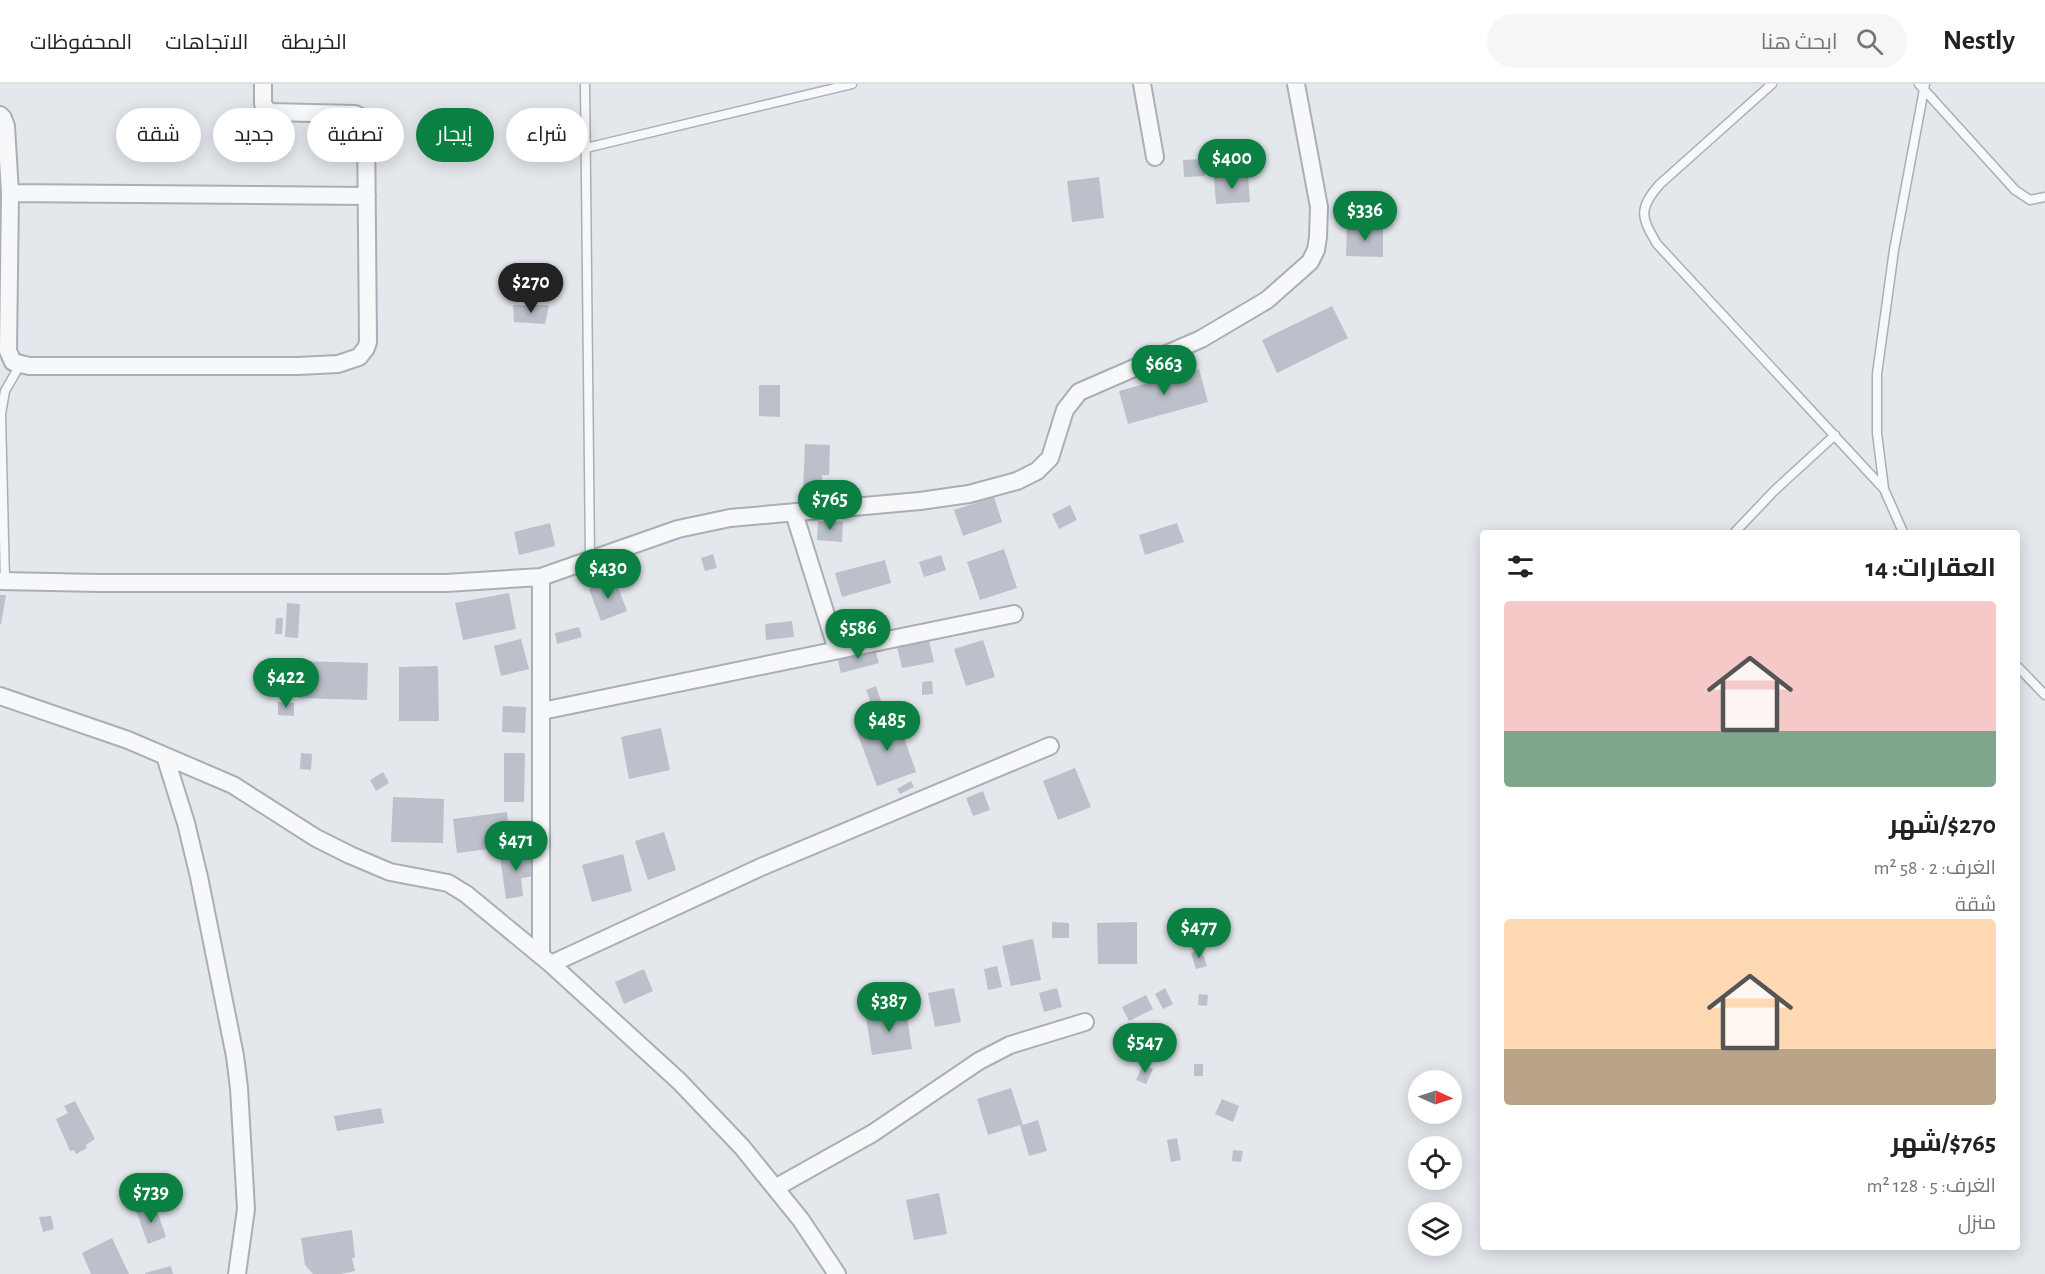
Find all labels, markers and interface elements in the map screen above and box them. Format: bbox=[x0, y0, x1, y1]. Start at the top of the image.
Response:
search box bbox=[1487, 14, 1907, 68]
icon: search bbox=[1853, 25, 1886, 58]
text: Nestly bbox=[1943, 27, 2015, 55]
text: ابحث هنا bbox=[1761, 31, 1838, 53]
text: المحفوظات bbox=[30, 32, 132, 53]
text: الاتجاهات bbox=[165, 32, 248, 53]
text: الخريطة bbox=[281, 32, 347, 53]
chip: شقة bbox=[116, 108, 201, 162]
chip: جديد bbox=[213, 108, 295, 162]
chip: تصفية bbox=[307, 108, 404, 162]
chip: إيجار bbox=[416, 108, 494, 162]
chip: شراء bbox=[506, 108, 588, 162]
pin: $400 bbox=[1196, 139, 1268, 190]
text: $400 bbox=[1212, 148, 1252, 168]
pin: $336 bbox=[1329, 191, 1401, 242]
text: $336 bbox=[1347, 200, 1383, 220]
pin: $270 bbox=[495, 263, 567, 314]
text: $270 bbox=[512, 272, 550, 292]
pin: $663 bbox=[1128, 345, 1200, 396]
text: $663 bbox=[1146, 354, 1182, 374]
pin: $765 bbox=[794, 480, 866, 531]
text: $765 bbox=[812, 489, 848, 509]
pin: $430 bbox=[572, 549, 644, 600]
icon: filters bbox=[1504, 550, 1537, 583]
text: العقارات: 14 bbox=[1866, 555, 1996, 581]
text: $430 bbox=[589, 558, 627, 578]
pin: $586 bbox=[822, 609, 894, 660]
text: $586 bbox=[839, 618, 877, 638]
icon: home bbox=[1696, 640, 1804, 748]
pin: $422 bbox=[250, 658, 322, 709]
text: $422 bbox=[267, 667, 305, 687]
pin: $485 bbox=[851, 701, 923, 752]
text: $485 bbox=[868, 710, 906, 730]
text: $270/شهر bbox=[1889, 812, 1996, 838]
pin: $471 bbox=[480, 821, 552, 872]
text: $471 bbox=[499, 830, 533, 850]
text: الغرف: 2 · 58 m² bbox=[1873, 858, 1996, 878]
text: شقة bbox=[1955, 895, 1996, 915]
pin: $477 bbox=[1163, 908, 1235, 959]
text: $477 bbox=[1181, 917, 1217, 937]
icon: home bbox=[1696, 958, 1804, 1066]
pin: $387 bbox=[853, 982, 925, 1033]
text: $387 bbox=[871, 991, 907, 1011]
pin: $547 bbox=[1109, 1023, 1181, 1074]
text: $547 bbox=[1127, 1032, 1163, 1052]
north arrow bbox=[1408, 1070, 1462, 1124]
map controls bbox=[1408, 1070, 1462, 1256]
text: $765/شهر bbox=[1891, 1130, 1996, 1156]
button: locate bbox=[1408, 1136, 1462, 1190]
pin: $739 bbox=[115, 1173, 187, 1224]
text: الغرف: 5 · 128 m² bbox=[1867, 1176, 1996, 1196]
text: $739 bbox=[133, 1182, 169, 1202]
button: layers bbox=[1408, 1202, 1462, 1256]
text: منزل bbox=[1958, 1213, 1996, 1233]

